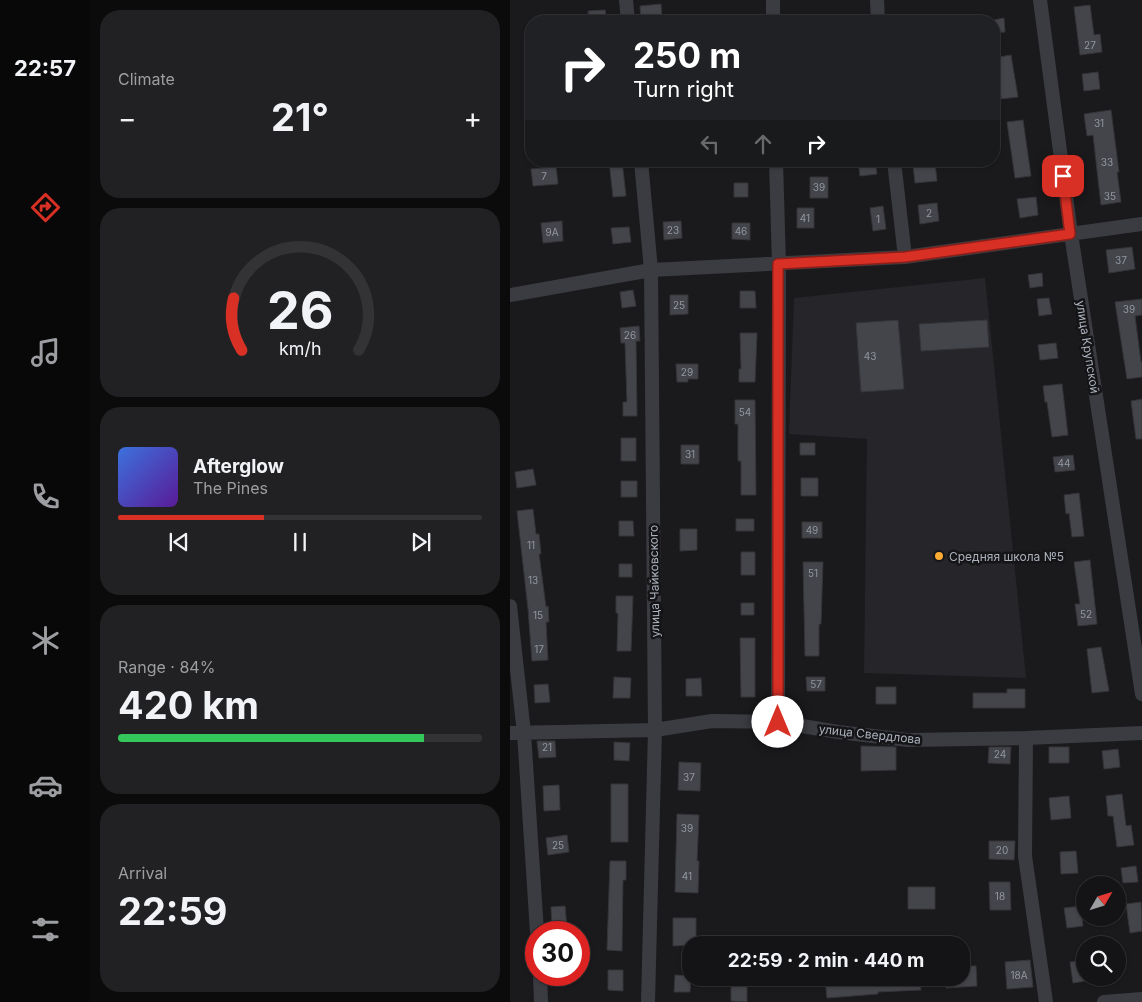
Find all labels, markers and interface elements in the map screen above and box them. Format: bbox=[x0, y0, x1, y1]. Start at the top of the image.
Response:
text: 250 m bbox=[633, 34, 741, 76]
icon: right bbox=[550, 35, 615, 100]
house number: 27 bbox=[1084, 39, 1096, 51]
text: 22:57 bbox=[14, 55, 76, 81]
text: Climate bbox=[118, 69, 175, 89]
text: Turn right bbox=[633, 76, 734, 102]
text: 21° bbox=[271, 94, 329, 140]
text: − bbox=[118, 101, 137, 135]
text: + bbox=[463, 101, 482, 135]
house number: 31 bbox=[1094, 117, 1104, 129]
icon: left bbox=[696, 130, 724, 158]
icon: ahead bbox=[749, 130, 777, 158]
icon: right bbox=[802, 130, 830, 158]
pin bbox=[1042, 155, 1084, 197]
house number: 33 bbox=[1101, 156, 1113, 168]
icon: arrive bbox=[1049, 162, 1077, 190]
house number: 7 bbox=[541, 170, 547, 182]
house number: 39 bbox=[813, 181, 825, 193]
icon: directions bbox=[28, 190, 63, 225]
house number: 35 bbox=[1104, 190, 1116, 202]
house number: 2 bbox=[926, 207, 932, 219]
house number: 41 bbox=[800, 212, 810, 224]
house number: 1 bbox=[876, 213, 880, 225]
house number: 23 bbox=[667, 224, 679, 236]
house number: 46 bbox=[735, 225, 747, 237]
house number: 9А bbox=[545, 226, 559, 238]
house number: 37 bbox=[1115, 254, 1127, 266]
text: 26 bbox=[267, 279, 333, 342]
house number: 25 bbox=[673, 299, 685, 311]
street label: улица Крупской bbox=[1073, 299, 1103, 395]
house number: 39 bbox=[1123, 303, 1135, 315]
house number: 26 bbox=[624, 329, 636, 341]
icon: music bbox=[28, 335, 63, 370]
text: km/h bbox=[279, 338, 321, 359]
house number: 43 bbox=[864, 350, 876, 362]
house number: 29 bbox=[681, 366, 693, 378]
house number: 54 bbox=[739, 406, 751, 418]
house number: 31 bbox=[685, 448, 695, 460]
text: Afterglow bbox=[193, 455, 284, 478]
house number: 44 bbox=[1058, 457, 1070, 469]
text: The Pines bbox=[193, 478, 268, 498]
icon: phone bbox=[28, 479, 63, 514]
house number: 49 bbox=[806, 524, 818, 536]
street label: улица Чайковского bbox=[646, 525, 662, 637]
icon: previous bbox=[165, 528, 193, 556]
icon: pause bbox=[286, 528, 314, 556]
icon: next bbox=[407, 528, 435, 556]
house number: 11 bbox=[527, 539, 535, 551]
place label: Средняя школа №5 bbox=[949, 549, 1064, 564]
marker: Средняя школа №5 bbox=[933, 550, 945, 562]
house number: 51 bbox=[808, 567, 818, 579]
house number: 13 bbox=[528, 574, 538, 586]
house number: 52 bbox=[1080, 608, 1092, 620]
house number: 15 bbox=[533, 609, 543, 621]
icon: climate bbox=[28, 623, 63, 658]
house number: 17 bbox=[534, 643, 544, 655]
text: Range · 84% bbox=[118, 657, 215, 677]
house number: 57 bbox=[810, 678, 822, 690]
text: 420 km bbox=[118, 682, 259, 728]
position arrow bbox=[751, 695, 803, 747]
street label: улица Свердлова bbox=[818, 721, 922, 747]
house number: 21 bbox=[542, 741, 552, 753]
house number: 24 bbox=[994, 748, 1006, 760]
icon: car bbox=[28, 768, 63, 803]
house number: 37 bbox=[683, 771, 695, 783]
house number: 39 bbox=[681, 822, 693, 834]
house number: 25 bbox=[552, 839, 564, 851]
house number: 20 bbox=[996, 844, 1008, 856]
text: Arrival bbox=[118, 863, 167, 883]
house number: 41 bbox=[682, 870, 692, 882]
north arrow bbox=[1076, 876, 1126, 926]
map controls bbox=[1076, 876, 1126, 986]
text: 22:59 bbox=[118, 888, 228, 934]
house number: 18 bbox=[995, 890, 1005, 902]
icon: filters bbox=[28, 912, 63, 947]
speed limit sign: 30 bbox=[525, 921, 590, 986]
button: search bbox=[1076, 936, 1126, 986]
text: 22:59 · 2 min · 440 m bbox=[728, 949, 924, 972]
house number: 18А bbox=[1010, 969, 1028, 981]

